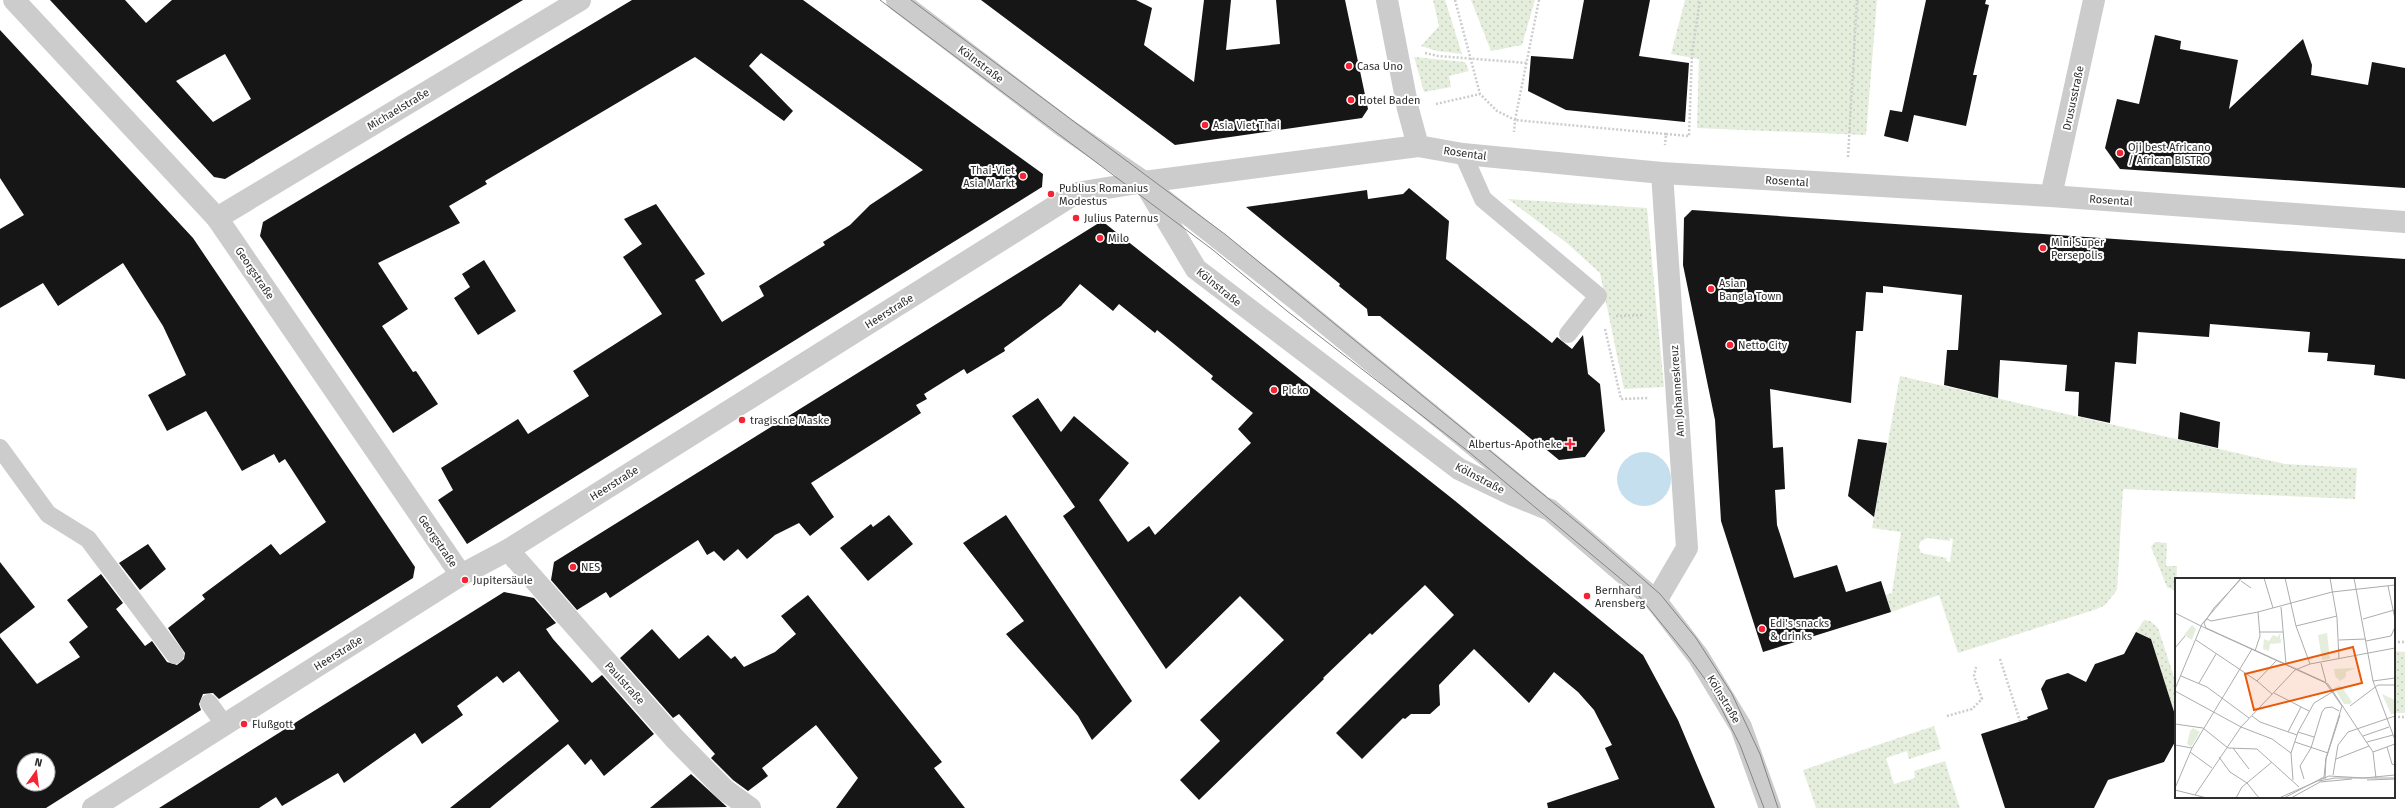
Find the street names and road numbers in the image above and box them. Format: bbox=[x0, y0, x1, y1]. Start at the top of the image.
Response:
street label: Kölnstraße bbox=[955, 43, 1006, 86]
street label: Drususstraße bbox=[2060, 65, 2087, 132]
street label: Michaelstraße bbox=[365, 86, 432, 133]
street label: Rosental bbox=[1442, 144, 1487, 163]
street label: Rosental bbox=[1765, 173, 1809, 189]
street label: Rosental bbox=[2089, 192, 2133, 208]
street label: Georgstraße bbox=[232, 245, 277, 302]
street label: Kölnstraße bbox=[1194, 265, 1244, 309]
street label: Heerstraße bbox=[862, 291, 916, 332]
street label: Am Johanneskreuz bbox=[1668, 345, 1687, 437]
street label: Kölnstraße bbox=[1453, 460, 1507, 497]
street label: Heerstraße bbox=[587, 463, 641, 504]
street label: Georgstraße bbox=[415, 513, 460, 570]
street label: Heerstraße bbox=[311, 633, 365, 674]
street label: Paulstraße bbox=[602, 659, 647, 707]
street label: Kölnstraße bbox=[1704, 673, 1743, 726]

